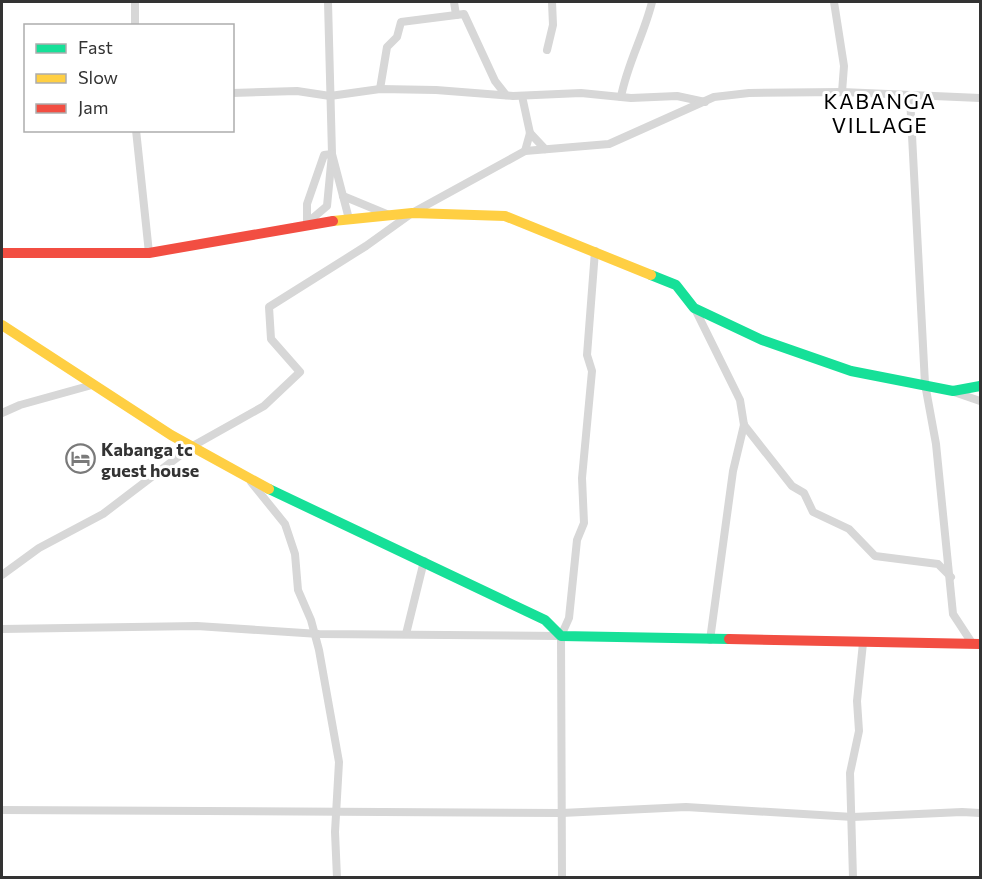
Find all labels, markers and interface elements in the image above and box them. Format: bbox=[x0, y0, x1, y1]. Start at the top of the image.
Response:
legend bbox=[24, 24, 234, 132]
text: Fast bbox=[78, 36, 113, 58]
text: Slow bbox=[78, 66, 118, 88]
district label: KABANGA VILLAGE bbox=[824, 88, 936, 137]
text: Jam bbox=[78, 96, 108, 118]
place label: Kabanga tc guest house bbox=[101, 438, 199, 481]
hotel icon: Kabanga tc guest house bbox=[64, 443, 96, 475]

